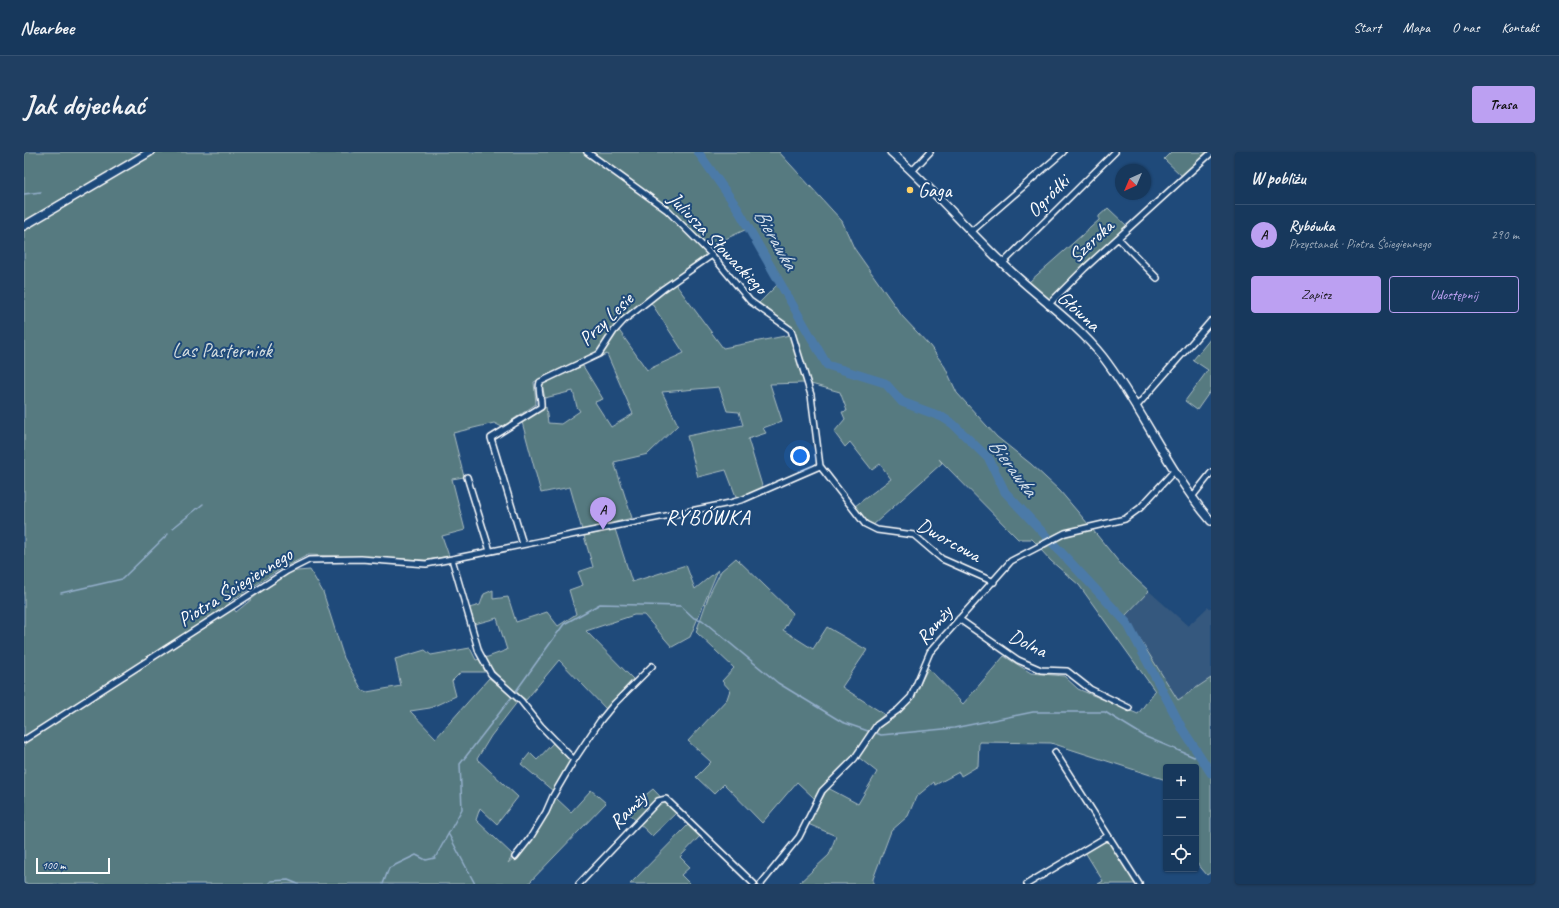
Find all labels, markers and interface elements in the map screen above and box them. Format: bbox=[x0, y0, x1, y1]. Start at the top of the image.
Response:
text: Nearbee bbox=[20, 16, 74, 40]
text: Start bbox=[1353, 19, 1381, 36]
text: Mapa bbox=[1403, 19, 1430, 36]
text: O nas bbox=[1452, 19, 1479, 36]
text: Kontakt bbox=[1501, 19, 1539, 36]
button: Trasa bbox=[1472, 86, 1535, 123]
text: Jak dojechać bbox=[24, 87, 145, 122]
north arrow bbox=[1115, 164, 1151, 200]
street label: Ogródki bbox=[1021, 168, 1076, 223]
text: W pobliżu bbox=[1251, 168, 1306, 189]
place label: Gaga bbox=[918, 178, 954, 203]
marker: Gaga bbox=[905, 185, 915, 195]
street label: Juliusza Słowackiego bbox=[662, 186, 774, 301]
water label: Bierawka bbox=[748, 204, 805, 276]
street label: Szeroka bbox=[1063, 213, 1120, 268]
text: Rybówka bbox=[1289, 217, 1334, 236]
text: A bbox=[1261, 227, 1267, 243]
text: 290 m bbox=[1491, 227, 1519, 243]
text: Przystanek · Piotra Ściegiennego bbox=[1289, 236, 1431, 252]
button: Zapisz bbox=[1251, 276, 1381, 313]
button: Udostępnij bbox=[1389, 276, 1519, 313]
street label: Główna bbox=[1052, 285, 1107, 338]
street label: Przy Lesie bbox=[573, 286, 640, 351]
park label: Las Pasterniok bbox=[172, 338, 273, 363]
water label: Bierawka bbox=[983, 433, 1044, 503]
your location bbox=[790, 446, 810, 466]
pin: A bbox=[590, 497, 616, 530]
district label: RYBÓWKA bbox=[665, 504, 751, 530]
street label: Dworcowa bbox=[912, 512, 987, 569]
street label: Piotra Ściegiennego bbox=[173, 541, 298, 632]
street label: Ramży bbox=[910, 599, 959, 650]
street label: Dolna bbox=[1005, 623, 1053, 664]
map controls bbox=[1163, 764, 1199, 872]
button: + bbox=[1163, 764, 1199, 800]
street label: Ramży bbox=[604, 784, 654, 834]
button: − bbox=[1163, 800, 1199, 836]
button: locate bbox=[1163, 836, 1199, 872]
scale bar bbox=[36, 856, 110, 875]
text: 100 m bbox=[42, 858, 66, 872]

